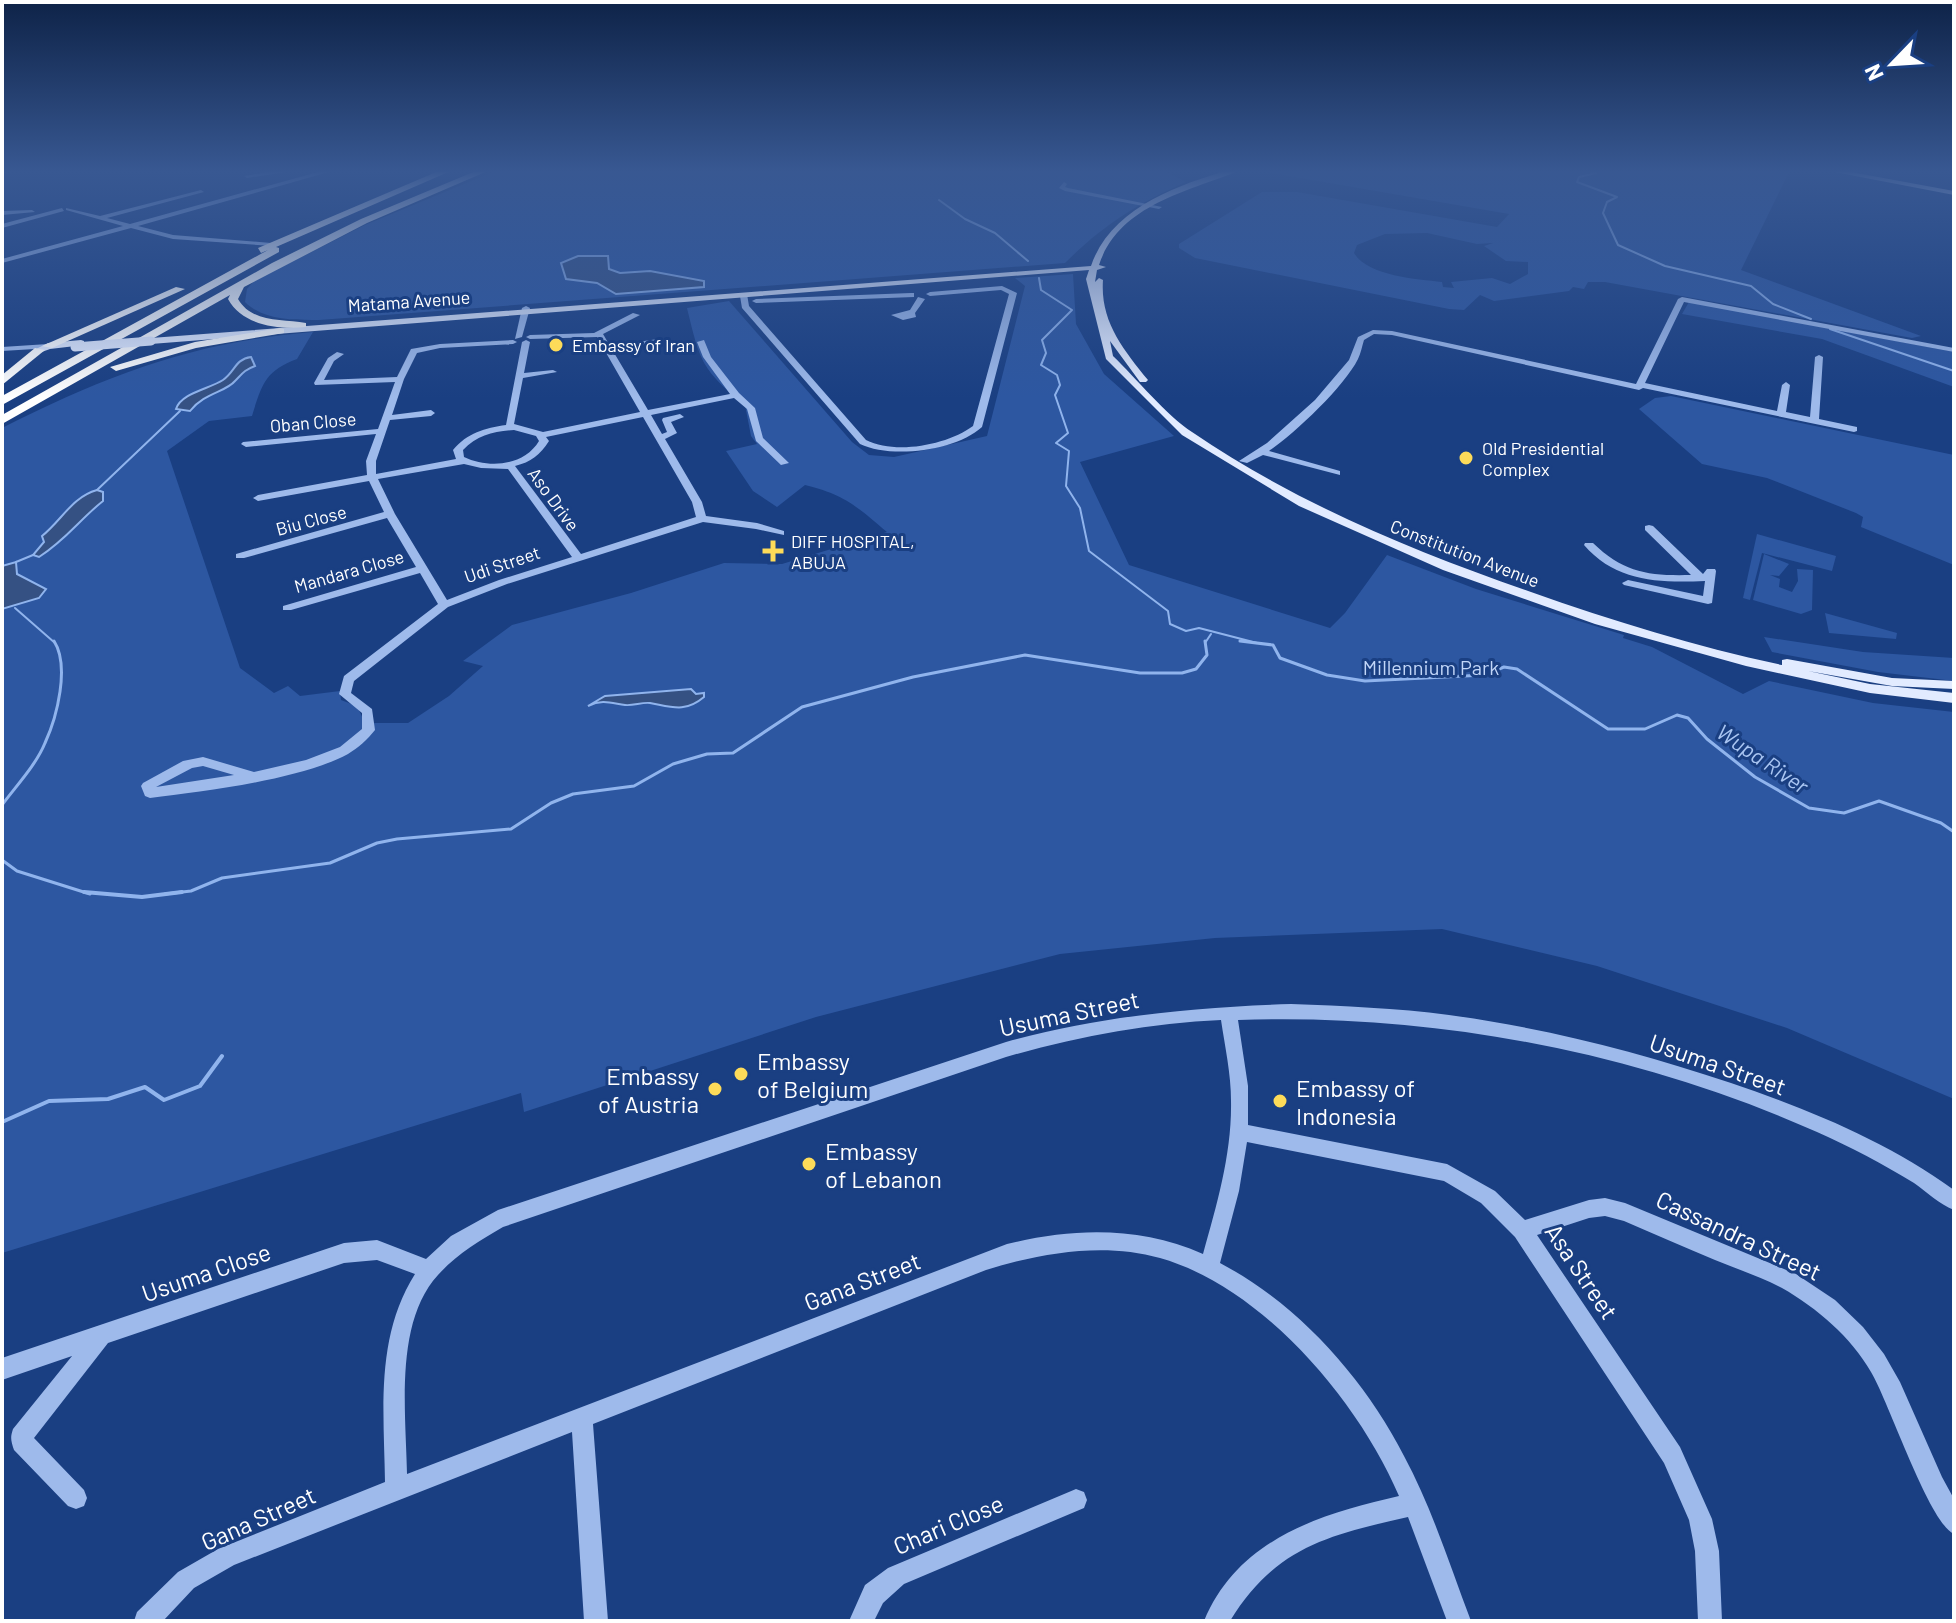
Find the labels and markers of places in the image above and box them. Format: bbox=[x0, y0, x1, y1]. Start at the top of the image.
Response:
place label: Embassy of Iran bbox=[572, 334, 695, 356]
marker: Embassy of Iran bbox=[547, 336, 565, 354]
place label: Old Presidential Complex bbox=[1482, 437, 1604, 480]
marker: Old Presidential Complex bbox=[1457, 449, 1475, 467]
place label: DIFF HOSPITAL, ABUJA bbox=[791, 530, 915, 573]
marker: DIFF HOSPITAL, ABUJA bbox=[762, 540, 784, 562]
place label: Embassy of Belgium bbox=[757, 1046, 868, 1103]
place label: Embassy of Austria bbox=[598, 1061, 699, 1118]
marker: Embassy of Belgium bbox=[732, 1065, 750, 1083]
place label: Embassy of Indonesia bbox=[1296, 1073, 1415, 1130]
marker: Embassy of Austria bbox=[706, 1080, 724, 1098]
marker: Embassy of Indonesia bbox=[1271, 1092, 1289, 1110]
place label: Embassy of Lebanon bbox=[825, 1136, 942, 1193]
marker: Embassy of Lebanon bbox=[800, 1155, 818, 1173]

